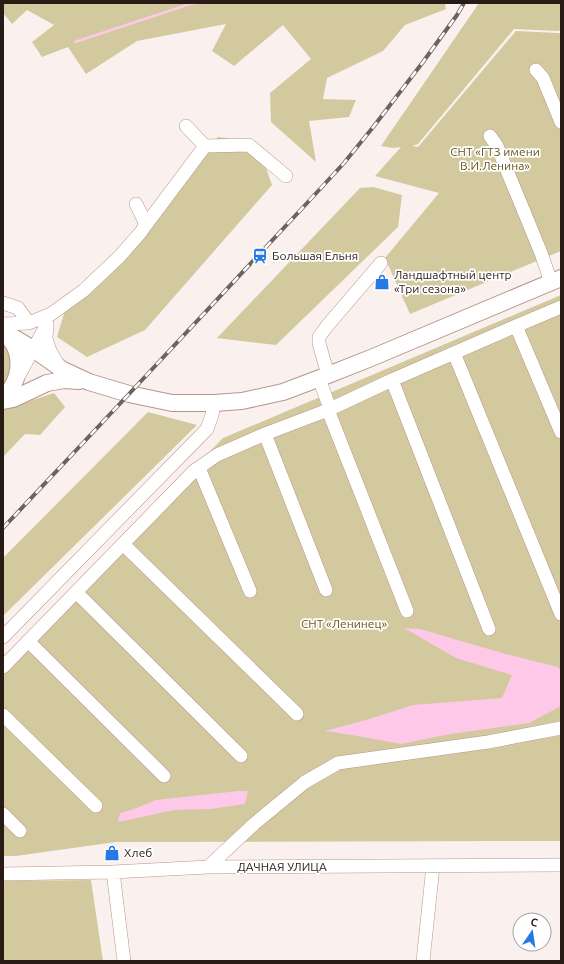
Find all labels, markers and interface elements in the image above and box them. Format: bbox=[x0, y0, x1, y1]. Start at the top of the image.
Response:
park label: СНТ «ГТЗ имени В.И.Ленина» bbox=[450, 145, 540, 172]
station icon: Большая Ельня bbox=[251, 247, 269, 265]
place label: Большая Ельня bbox=[272, 249, 358, 262]
place label: Ландшафтный центр «Три сезона» bbox=[394, 268, 512, 295]
shop icon: Ландшафтный центр «Три сезона» bbox=[373, 273, 391, 291]
park label: СНТ «Ленинец» bbox=[301, 617, 387, 630]
shop icon: Хлеб bbox=[103, 844, 121, 862]
place label: Хлеб bbox=[124, 846, 152, 859]
street label: ДАЧНАЯ УЛИЦА bbox=[237, 860, 327, 873]
north arrow bbox=[512, 912, 552, 952]
text: С bbox=[529, 916, 539, 929]

